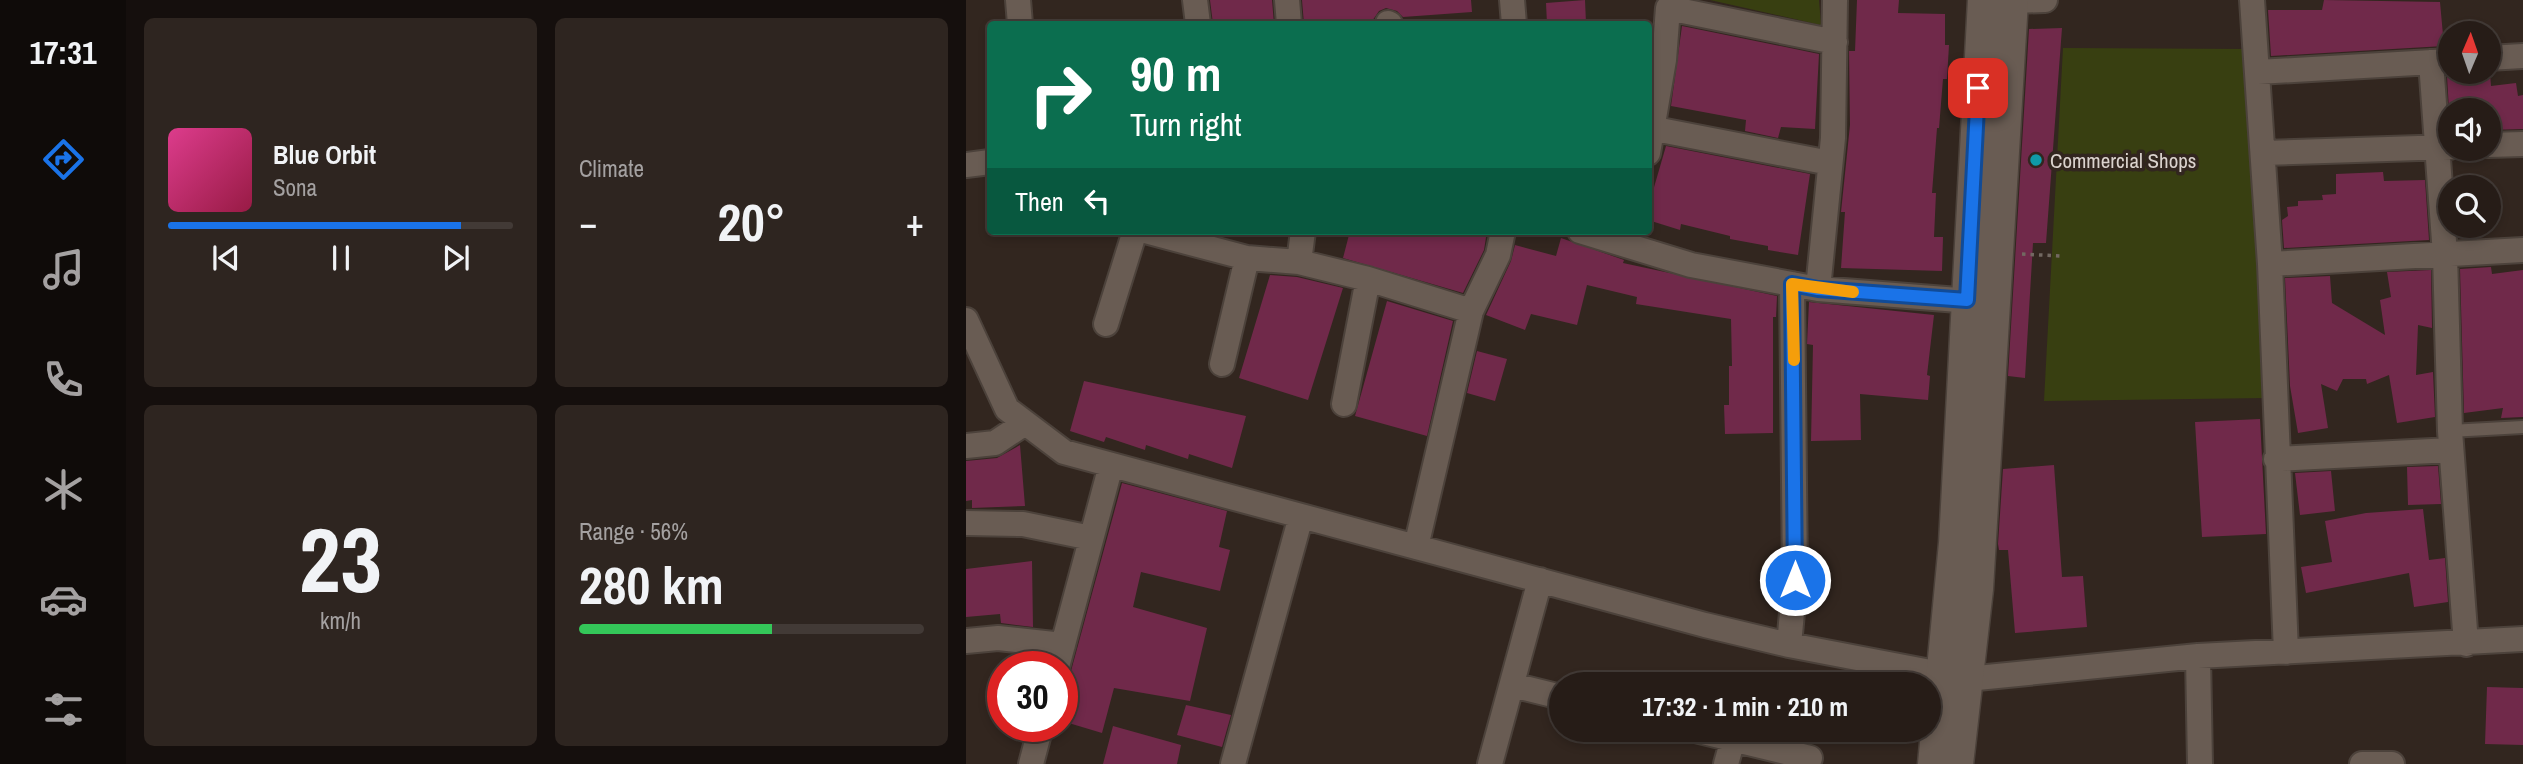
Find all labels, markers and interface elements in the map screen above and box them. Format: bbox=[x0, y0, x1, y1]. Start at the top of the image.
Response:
north arrow bbox=[2438, 21, 2501, 84]
map controls bbox=[2438, 21, 2501, 238]
text: 17:31 bbox=[29, 31, 97, 74]
text: 90 m bbox=[1130, 40, 1222, 106]
icon: right bbox=[1015, 49, 1106, 140]
pin bbox=[1948, 58, 2008, 118]
icon: arrive bbox=[1959, 69, 1997, 107]
button: sound bbox=[2438, 98, 2501, 161]
text: Turn right bbox=[1130, 103, 1242, 146]
icon: directions bbox=[39, 135, 88, 184]
text: Blue Orbit bbox=[273, 137, 376, 172]
place label: Commercial Shops bbox=[2050, 146, 2196, 175]
marker: Commercial Shops bbox=[2028, 152, 2044, 168]
text: Climate bbox=[579, 153, 644, 184]
text: Sona bbox=[273, 172, 317, 203]
button: search bbox=[2438, 175, 2501, 238]
icon: left bbox=[1078, 182, 1116, 220]
text: Then bbox=[1015, 184, 1064, 219]
text: 20° bbox=[717, 187, 786, 257]
text: − bbox=[579, 197, 597, 248]
text: + bbox=[906, 197, 924, 248]
icon: previous bbox=[207, 239, 245, 277]
icon: pause bbox=[322, 239, 360, 277]
icon: next bbox=[437, 239, 475, 277]
icon: music bbox=[39, 245, 88, 294]
icon: phone bbox=[39, 355, 88, 404]
icon: climate bbox=[39, 465, 88, 514]
text: 23 bbox=[299, 498, 382, 620]
text: Range · 56% bbox=[579, 516, 688, 547]
position arrow bbox=[1758, 543, 1832, 617]
text: 280 km bbox=[579, 550, 724, 620]
icon: car bbox=[39, 575, 88, 624]
text: km/h bbox=[320, 605, 361, 636]
speed limit sign: 30 bbox=[987, 651, 1078, 742]
icon: filters bbox=[39, 685, 88, 734]
text: 17:32 · 1 min · 210 m bbox=[1642, 689, 1848, 724]

